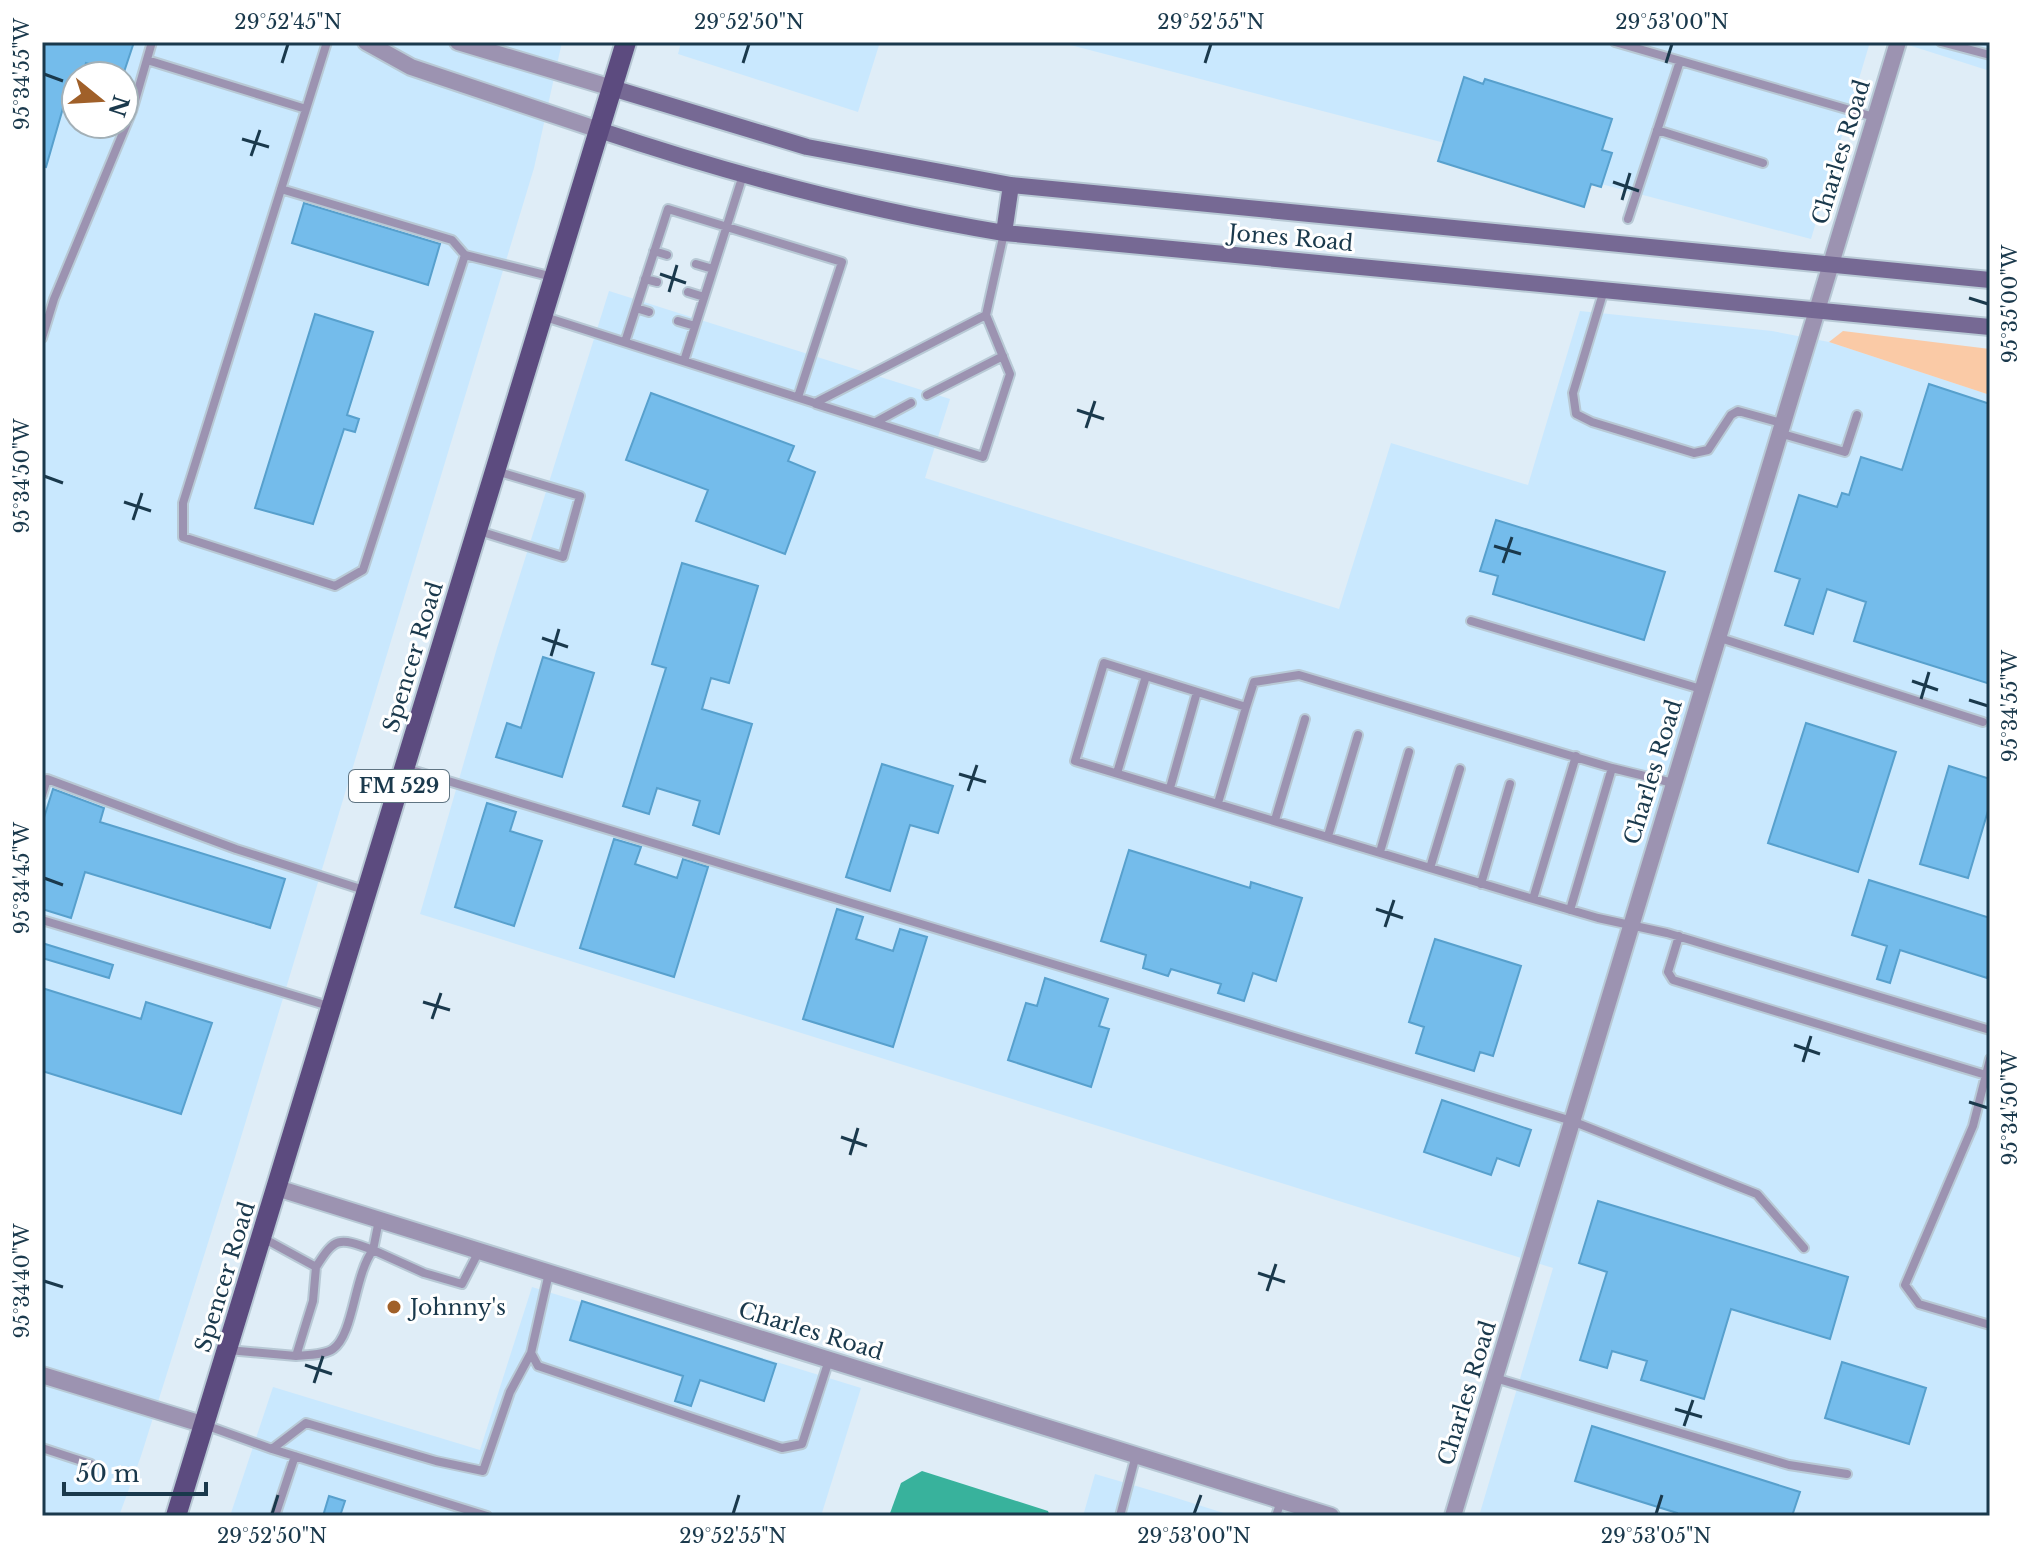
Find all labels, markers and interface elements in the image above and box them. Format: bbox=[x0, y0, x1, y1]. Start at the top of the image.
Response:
text: 29°52'45"N bbox=[234, 10, 342, 34]
text: 29°52'50"N bbox=[694, 10, 804, 34]
text: 29°52'55"N bbox=[1157, 10, 1265, 34]
text: 29°53'00"N bbox=[1615, 10, 1729, 34]
text: 95°34'55"W bbox=[10, 17, 34, 130]
north arrow bbox=[60, 60, 140, 140]
street label: Charles Road bbox=[1806, 76, 1876, 228]
text: N bbox=[102, 92, 135, 120]
street label: Jones Road bbox=[1225, 219, 1355, 257]
text: 95°35'00"W bbox=[1998, 244, 2022, 363]
text: 95°34'50"W bbox=[10, 418, 34, 534]
street label: Spencer Road bbox=[377, 578, 449, 736]
text: 95°34'55"W bbox=[1998, 649, 2022, 762]
street label: Charles Road bbox=[1618, 696, 1688, 848]
road number: FM 529 bbox=[349, 770, 449, 802]
text: 95°34'45"W bbox=[10, 821, 34, 934]
text: 95°34'50"W bbox=[1998, 1050, 2022, 1166]
street label: Spencer Road bbox=[189, 1198, 261, 1356]
text: 95°34'40"W bbox=[10, 1223, 34, 1339]
place label: Johnny's bbox=[407, 1294, 506, 1321]
street label: Charles Road bbox=[735, 1296, 887, 1366]
marker: Johnny's bbox=[385, 1298, 403, 1316]
street label: Charles Road bbox=[1432, 1317, 1502, 1469]
scale bar bbox=[64, 1446, 206, 1496]
text: 50 m bbox=[76, 1459, 140, 1488]
text: 29°52'50"N bbox=[217, 1524, 327, 1548]
text: 29°52'55"N bbox=[679, 1524, 787, 1548]
text: 29°53'00"N bbox=[1137, 1524, 1251, 1548]
text: 29°53'05"N bbox=[1601, 1524, 1711, 1548]

